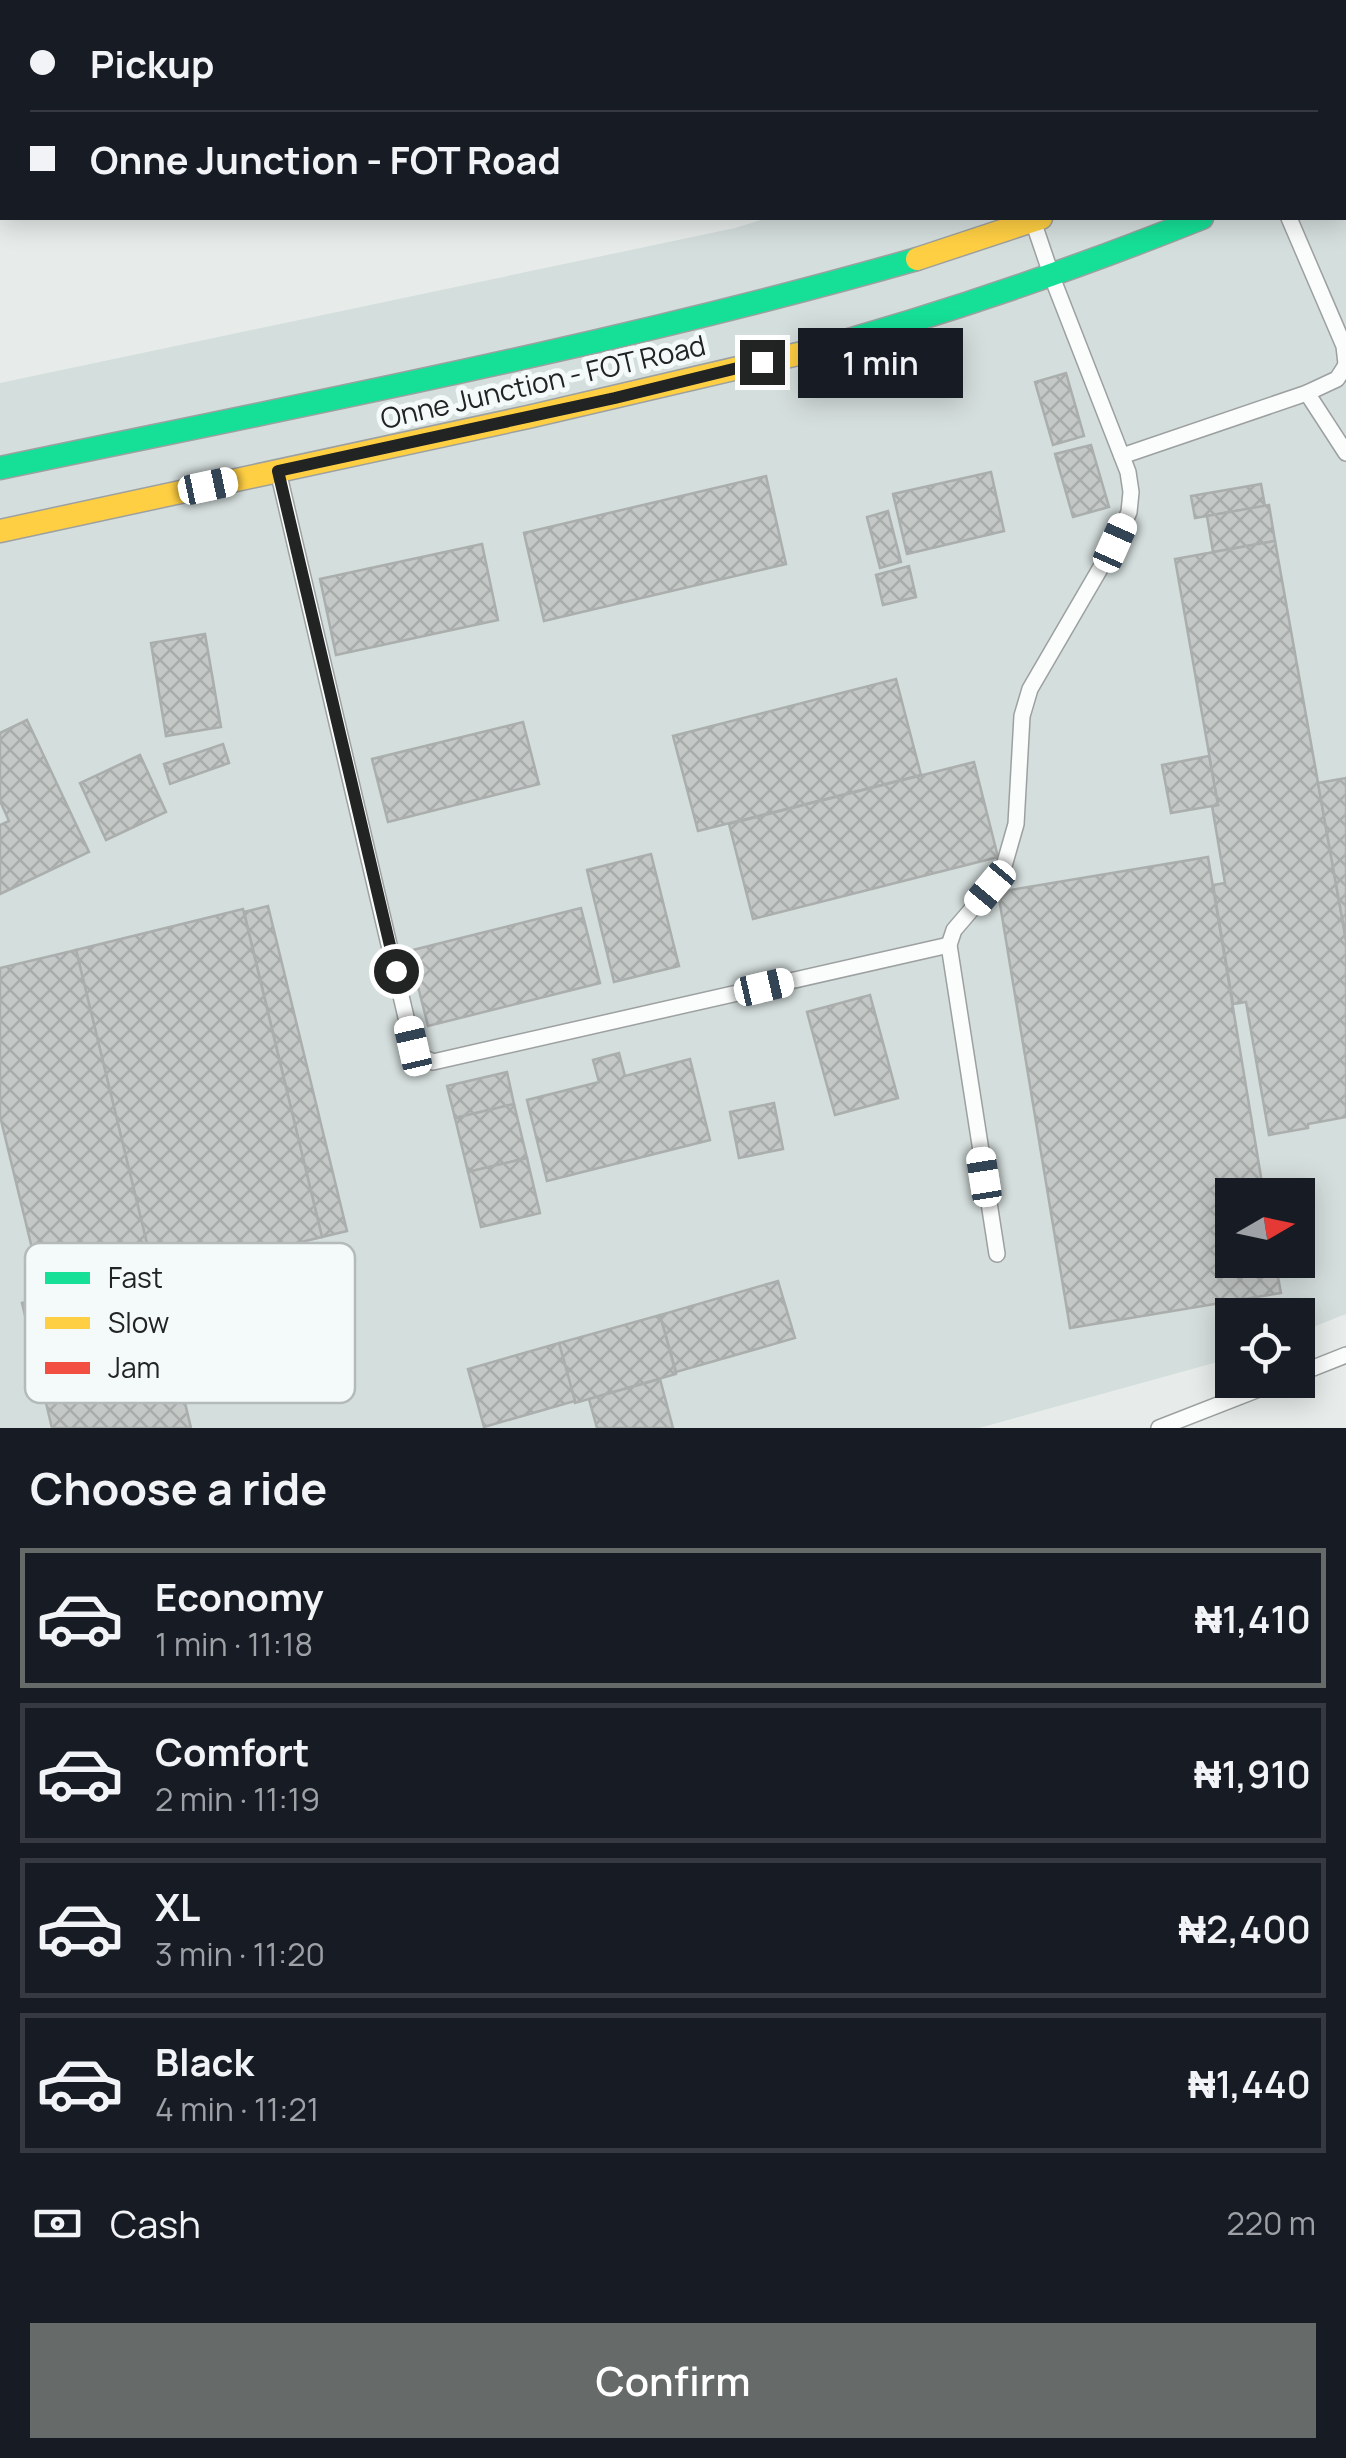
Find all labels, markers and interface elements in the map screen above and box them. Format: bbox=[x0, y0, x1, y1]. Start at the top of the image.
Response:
text: Pickup bbox=[90, 37, 214, 89]
text: Onne Junction - FOT Road bbox=[90, 133, 561, 185]
street label: Onne Junction - FOT Road bbox=[376, 325, 709, 437]
callout: 1 min bbox=[797, 327, 962, 397]
route end bbox=[740, 340, 785, 385]
text: 1 min bbox=[842, 341, 919, 385]
car bbox=[176, 465, 240, 507]
car bbox=[1089, 509, 1141, 577]
car bbox=[959, 855, 1021, 921]
route start bbox=[374, 949, 419, 994]
car bbox=[731, 966, 797, 1008]
car bbox=[392, 1013, 434, 1079]
car bbox=[964, 1145, 1004, 1209]
north arrow bbox=[1215, 1178, 1315, 1278]
map controls bbox=[1215, 1178, 1315, 1398]
legend bbox=[25, 1243, 355, 1403]
text: Fast bbox=[108, 1258, 163, 1296]
button: locate bbox=[1215, 1298, 1315, 1398]
text: Slow bbox=[108, 1303, 169, 1341]
text: Jam bbox=[108, 1348, 160, 1386]
text: Choose a ride bbox=[30, 1457, 327, 1519]
text: Economy bbox=[155, 1570, 324, 1622]
icon: car bbox=[35, 1573, 125, 1663]
text: ₦1,410 bbox=[1195, 1592, 1311, 1644]
text: 1 min · 11:18 bbox=[155, 1622, 313, 1666]
text: Comfort bbox=[155, 1725, 309, 1777]
icon: car bbox=[35, 1728, 125, 1818]
text: ₦1,910 bbox=[1194, 1747, 1311, 1799]
text: 2 min · 11:19 bbox=[155, 1777, 320, 1821]
text: XL bbox=[155, 1880, 200, 1932]
icon: car bbox=[35, 1883, 125, 1973]
text: ₦2,400 bbox=[1179, 1902, 1311, 1954]
text: 3 min · 11:20 bbox=[155, 1932, 325, 1976]
text: Black bbox=[155, 2035, 254, 2087]
icon: car bbox=[35, 2038, 125, 2128]
text: ₦1,440 bbox=[1188, 2057, 1311, 2109]
text: 4 min · 11:21 bbox=[155, 2087, 319, 2131]
icon: cash bbox=[30, 2196, 85, 2251]
text: Cash bbox=[110, 2197, 201, 2249]
text: 220 m bbox=[1226, 2201, 1316, 2245]
button: Confirm bbox=[30, 2323, 1316, 2438]

